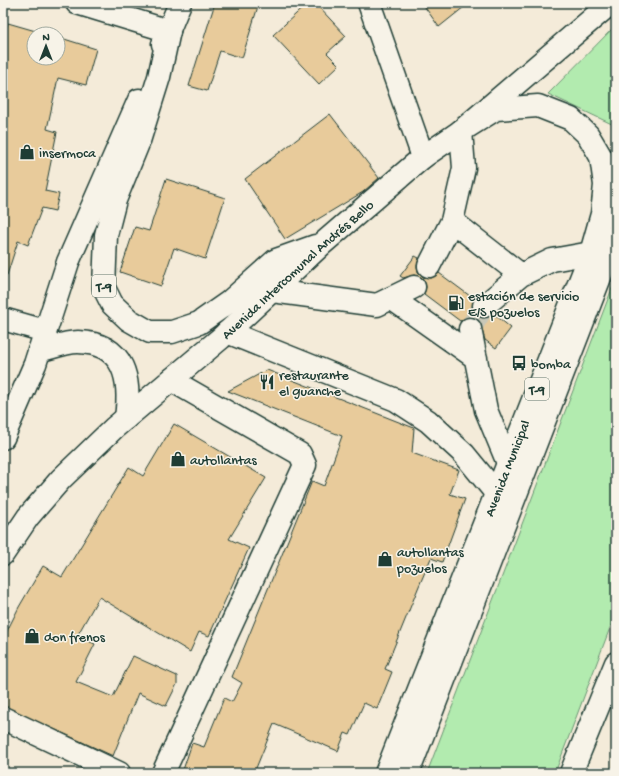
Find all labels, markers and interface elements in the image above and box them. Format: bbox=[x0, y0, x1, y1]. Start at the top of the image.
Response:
north arrow bbox=[26, 26, 66, 66]
text: N bbox=[42, 32, 50, 44]
shop icon: insermoca bbox=[18, 143, 36, 161]
place label: insermoca bbox=[39, 146, 97, 163]
street label: Avenida Intercomunal Andrés Bello bbox=[219, 197, 378, 344]
road number: T-9 bbox=[92, 275, 116, 297]
place label: estación de servicio E/S pozuelos bbox=[468, 289, 579, 322]
fuel station icon: estación de servicio E/S pozuelos bbox=[447, 294, 465, 312]
bus stop icon: bomba bbox=[510, 354, 528, 372]
place label: bomba bbox=[531, 357, 572, 374]
place label: restaurante el guanche bbox=[279, 368, 349, 401]
restaurant icon: restaurante el guanche bbox=[258, 373, 276, 391]
road number: T-9 bbox=[525, 378, 549, 400]
street label: Avenida Municipal bbox=[482, 418, 535, 519]
shop icon: autollantas bbox=[169, 450, 187, 468]
place label: autollantas bbox=[190, 453, 257, 470]
place label: autollantas pozuelos bbox=[396, 545, 464, 578]
shop icon: autollantas pozuelos bbox=[376, 550, 394, 568]
shop icon: don frenos bbox=[23, 627, 41, 645]
place label: don frenos bbox=[44, 630, 106, 647]

